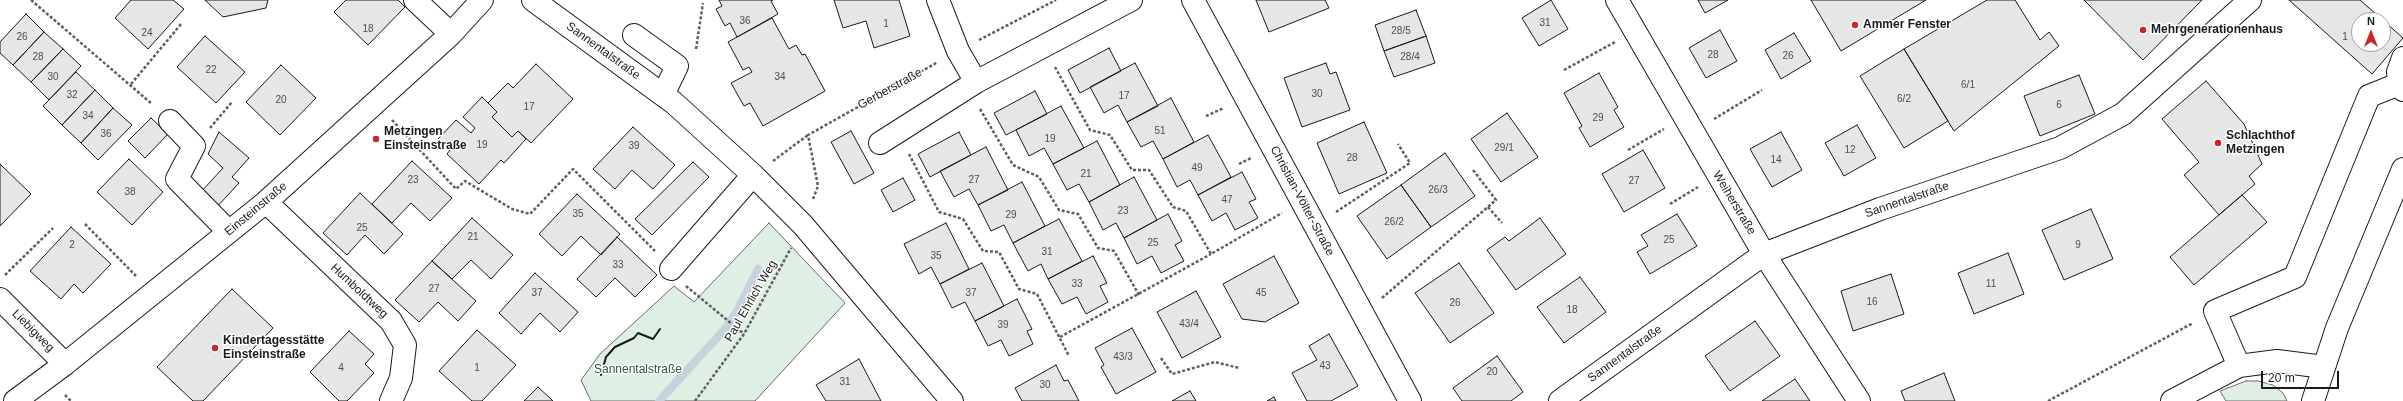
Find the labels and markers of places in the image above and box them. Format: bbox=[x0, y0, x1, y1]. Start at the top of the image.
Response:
place label: Ammer Fenster bbox=[1863, 18, 1951, 32]
marker: Ammer Fenster bbox=[1850, 20, 1860, 30]
place label: Mehrgenerationenhaus bbox=[2151, 23, 2283, 37]
marker: Mehrgenerationenhaus bbox=[2138, 25, 2148, 35]
place label: Metzingen Einsteinstraße bbox=[384, 125, 467, 153]
place label: Schlachthof Metzingen bbox=[2226, 129, 2295, 157]
marker: Metzingen Einsteinstraße bbox=[371, 134, 381, 144]
marker: Schlachthof Metzingen bbox=[2213, 138, 2223, 148]
place label: Kindertagesstätte Einsteinstraße bbox=[223, 334, 324, 362]
marker: Kindertagesstätte Einsteinstraße bbox=[210, 343, 220, 353]

